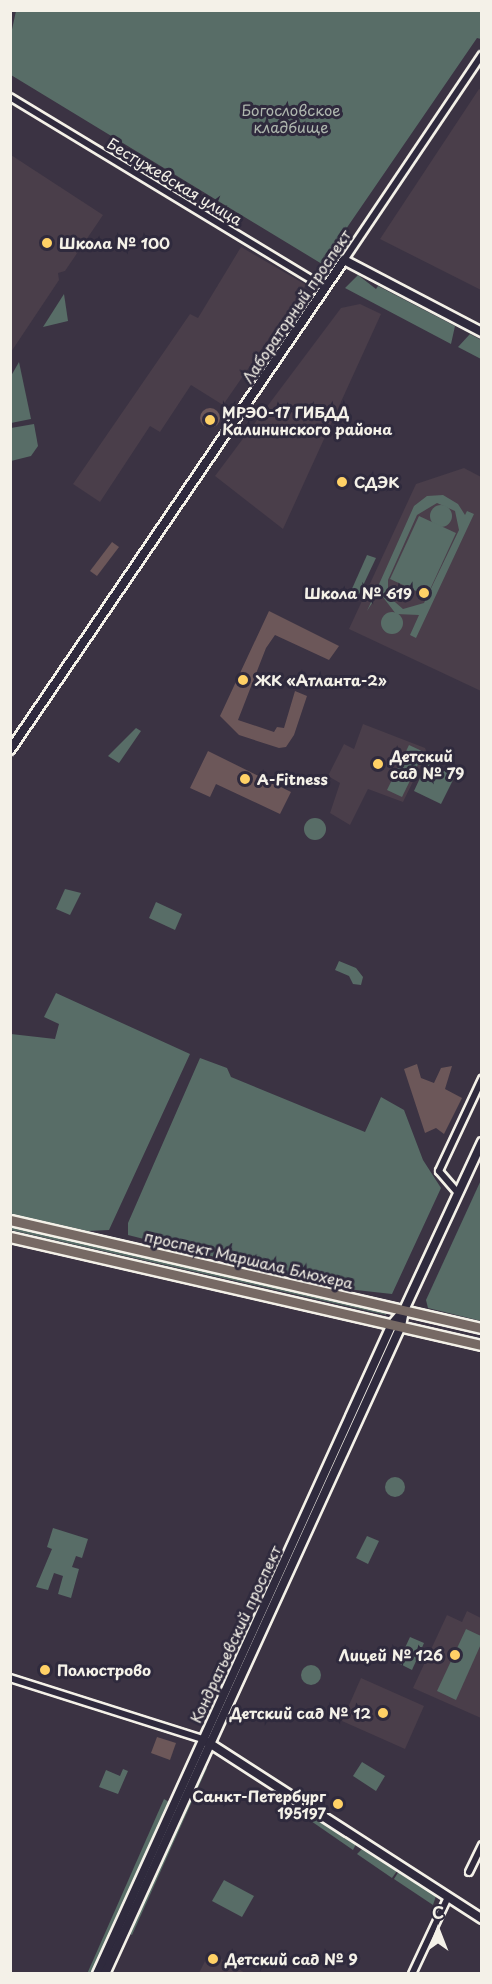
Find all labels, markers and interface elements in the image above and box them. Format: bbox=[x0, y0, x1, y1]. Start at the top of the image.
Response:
park label: Богословское кладбище bbox=[241, 100, 341, 135]
street label: Бестужевская улица bbox=[104, 133, 246, 229]
street label: Лабораторный проспект bbox=[238, 226, 354, 386]
place label: Школа № 100 bbox=[59, 234, 171, 252]
marker: Школа № 100 bbox=[40, 236, 54, 250]
place label: МРЭО-17 ГИБДД Калининского района bbox=[222, 402, 393, 437]
marker: МРЭО-17 ГИБДД Калининского района bbox=[203, 413, 217, 427]
place label: СДЭК bbox=[354, 473, 399, 491]
marker: СДЭК bbox=[335, 475, 349, 489]
place label: Школа № 619 bbox=[303, 584, 412, 602]
marker: Школа № 619 bbox=[417, 586, 431, 600]
place label: ЖК «Атланта-2» bbox=[255, 671, 387, 689]
marker: ЖК «Атланта-2» bbox=[236, 673, 250, 687]
place label: Детский сад № 79 bbox=[390, 746, 464, 781]
marker: Детский сад № 79 bbox=[371, 757, 385, 771]
place label: A-Fitness bbox=[257, 770, 328, 788]
marker: A-Fitness bbox=[238, 772, 252, 786]
street label: проспект Маршала Блюхера bbox=[142, 1226, 356, 1292]
street label: Кондратьевский проспект bbox=[186, 1542, 284, 1726]
place label: Лицей № 126 bbox=[339, 1646, 443, 1664]
marker: Лицей № 126 bbox=[448, 1648, 462, 1662]
place label: Полюстрово bbox=[57, 1661, 151, 1679]
marker: Полюстрово bbox=[38, 1663, 52, 1677]
place label: Детский сад № 12 bbox=[229, 1704, 371, 1722]
marker: Детский сад № 12 bbox=[376, 1706, 390, 1720]
place label: Санкт-Петербург 195197 bbox=[192, 1786, 326, 1821]
marker: Санкт-Петербург 195197 bbox=[331, 1797, 345, 1811]
north arrow bbox=[408, 1900, 468, 1960]
text: С bbox=[432, 1900, 444, 1924]
place label: Детский сад № 9 bbox=[225, 1950, 358, 1968]
marker: Детский сад № 9 bbox=[206, 1952, 220, 1966]

